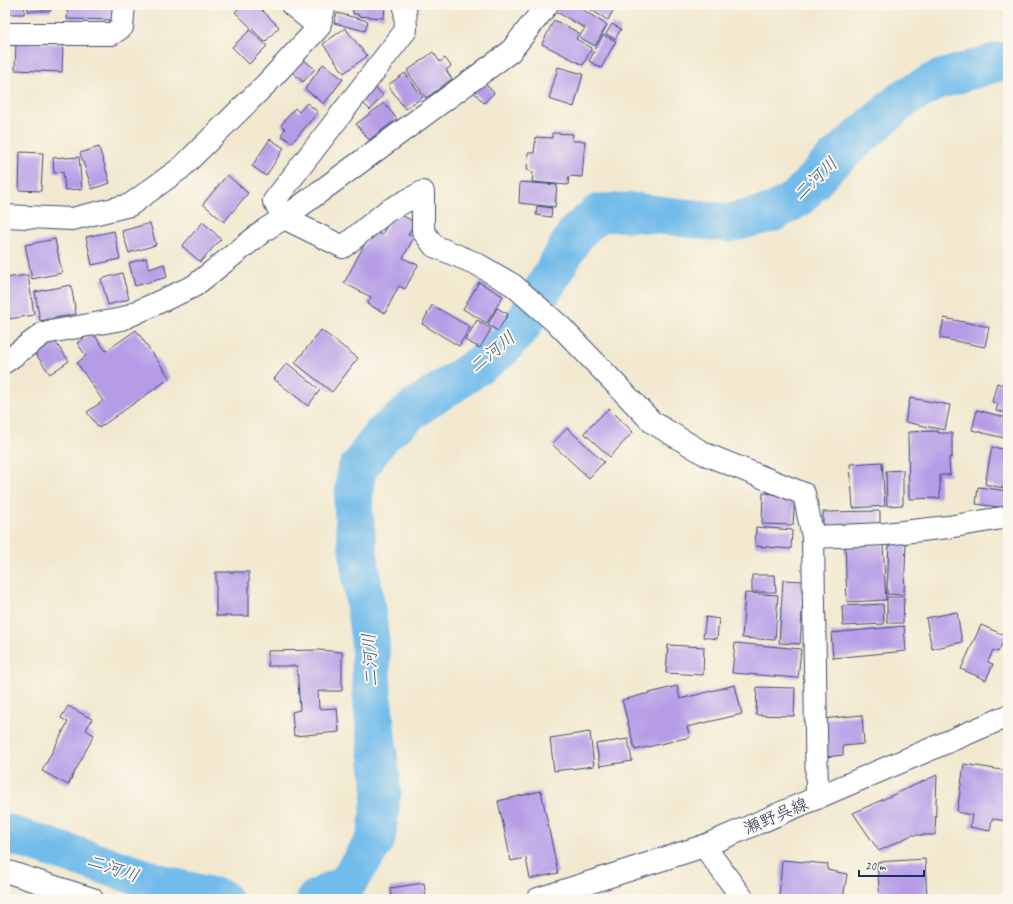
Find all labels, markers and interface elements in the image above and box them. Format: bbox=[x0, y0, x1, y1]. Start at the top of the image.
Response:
water label: 二河川 bbox=[788, 152, 842, 206]
water label: 二河川 bbox=[464, 326, 520, 378]
water label: 二河川 bbox=[358, 632, 382, 688]
street label: 瀬野呉線 bbox=[741, 793, 811, 839]
water label: 二河川 bbox=[84, 849, 142, 887]
scale bar bbox=[859, 852, 924, 878]
text: 20 m bbox=[865, 858, 887, 874]

